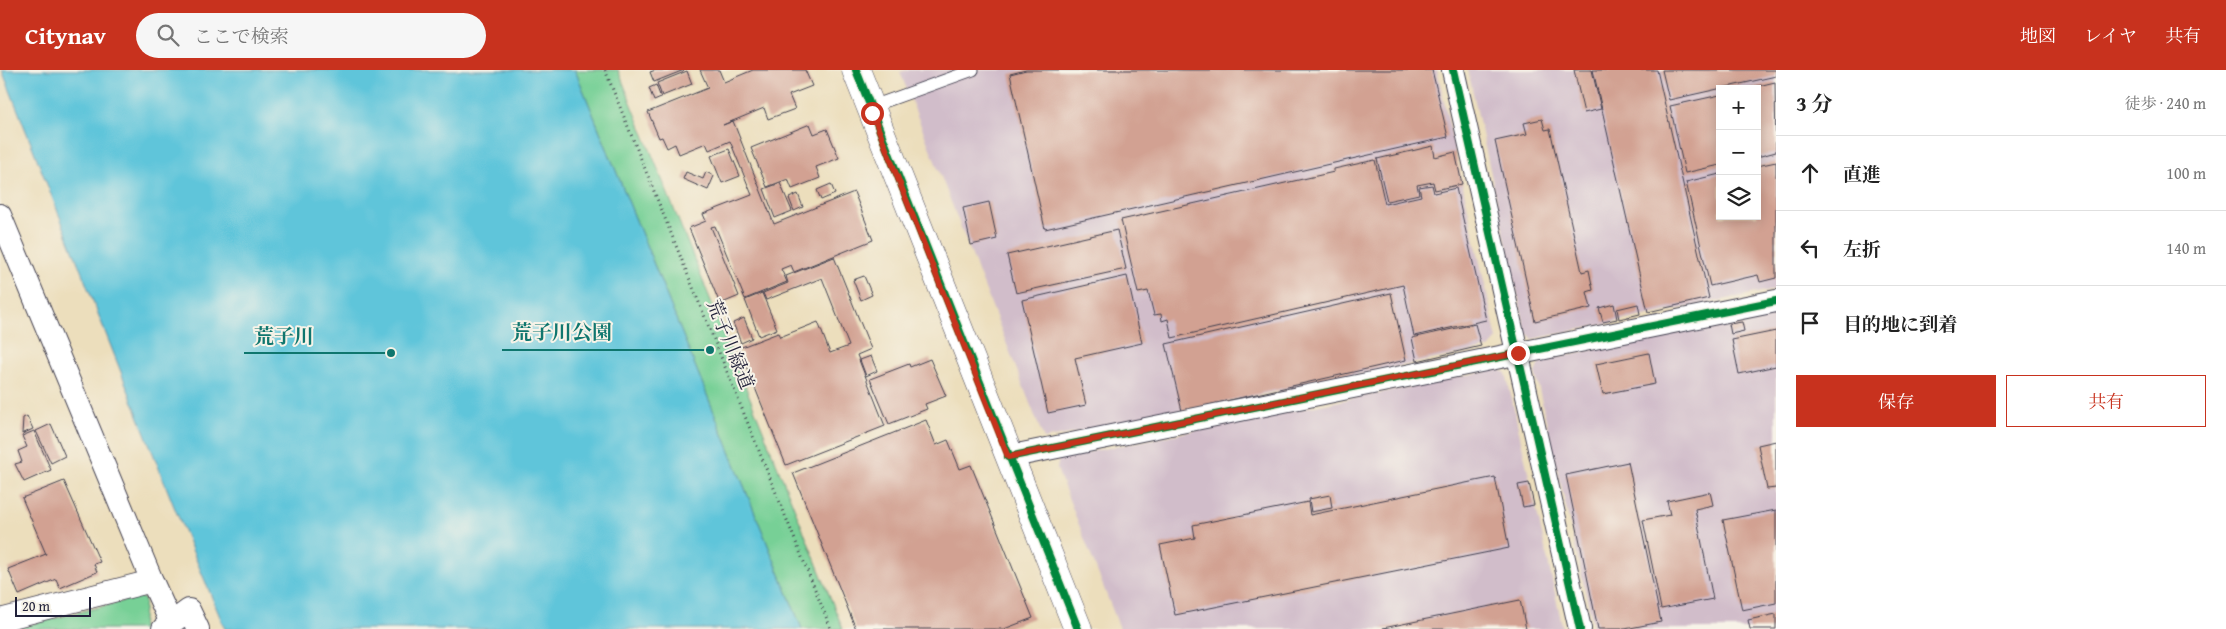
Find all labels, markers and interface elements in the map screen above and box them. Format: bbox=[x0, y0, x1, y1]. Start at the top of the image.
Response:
search box bbox=[136, 13, 486, 58]
text: Citynav bbox=[25, 18, 106, 53]
icon: search bbox=[154, 21, 182, 49]
text: ここで検索 bbox=[194, 22, 289, 50]
text: 地図 bbox=[2020, 22, 2056, 49]
text: レイヤ bbox=[2084, 22, 2137, 49]
text: 共有 bbox=[2165, 22, 2201, 49]
map controls bbox=[1716, 85, 1761, 220]
button: + bbox=[1716, 85, 1761, 130]
text: 3 分 bbox=[1796, 88, 1833, 119]
text: 徒歩 · 240 m bbox=[2125, 91, 2206, 115]
route start bbox=[861, 102, 884, 125]
button: − bbox=[1716, 130, 1761, 175]
icon: ahead bbox=[1796, 159, 1824, 187]
text: 直進 bbox=[1843, 160, 1881, 188]
text: 100 m bbox=[2166, 161, 2206, 185]
button: layers bbox=[1716, 175, 1761, 220]
icon: left bbox=[1796, 234, 1824, 262]
text: 左折 bbox=[1843, 235, 1881, 263]
text: 140 m bbox=[2166, 236, 2206, 260]
street label: 荒子川緑道 bbox=[700, 295, 762, 393]
icon: arrive bbox=[1796, 309, 1824, 337]
text: 目的地に到着 bbox=[1843, 310, 1957, 338]
callout: 荒子川公園 bbox=[502, 315, 622, 350]
text: 荒子川公園 bbox=[512, 317, 612, 346]
callout: 荒子川 bbox=[244, 318, 324, 353]
text: 荒子川 bbox=[254, 321, 314, 350]
route end bbox=[1507, 342, 1530, 365]
button: 保存 bbox=[1796, 375, 1996, 427]
button: 共有 bbox=[2006, 375, 2206, 427]
scale bar bbox=[15, 594, 91, 617]
text: 20 m bbox=[22, 596, 50, 616]

